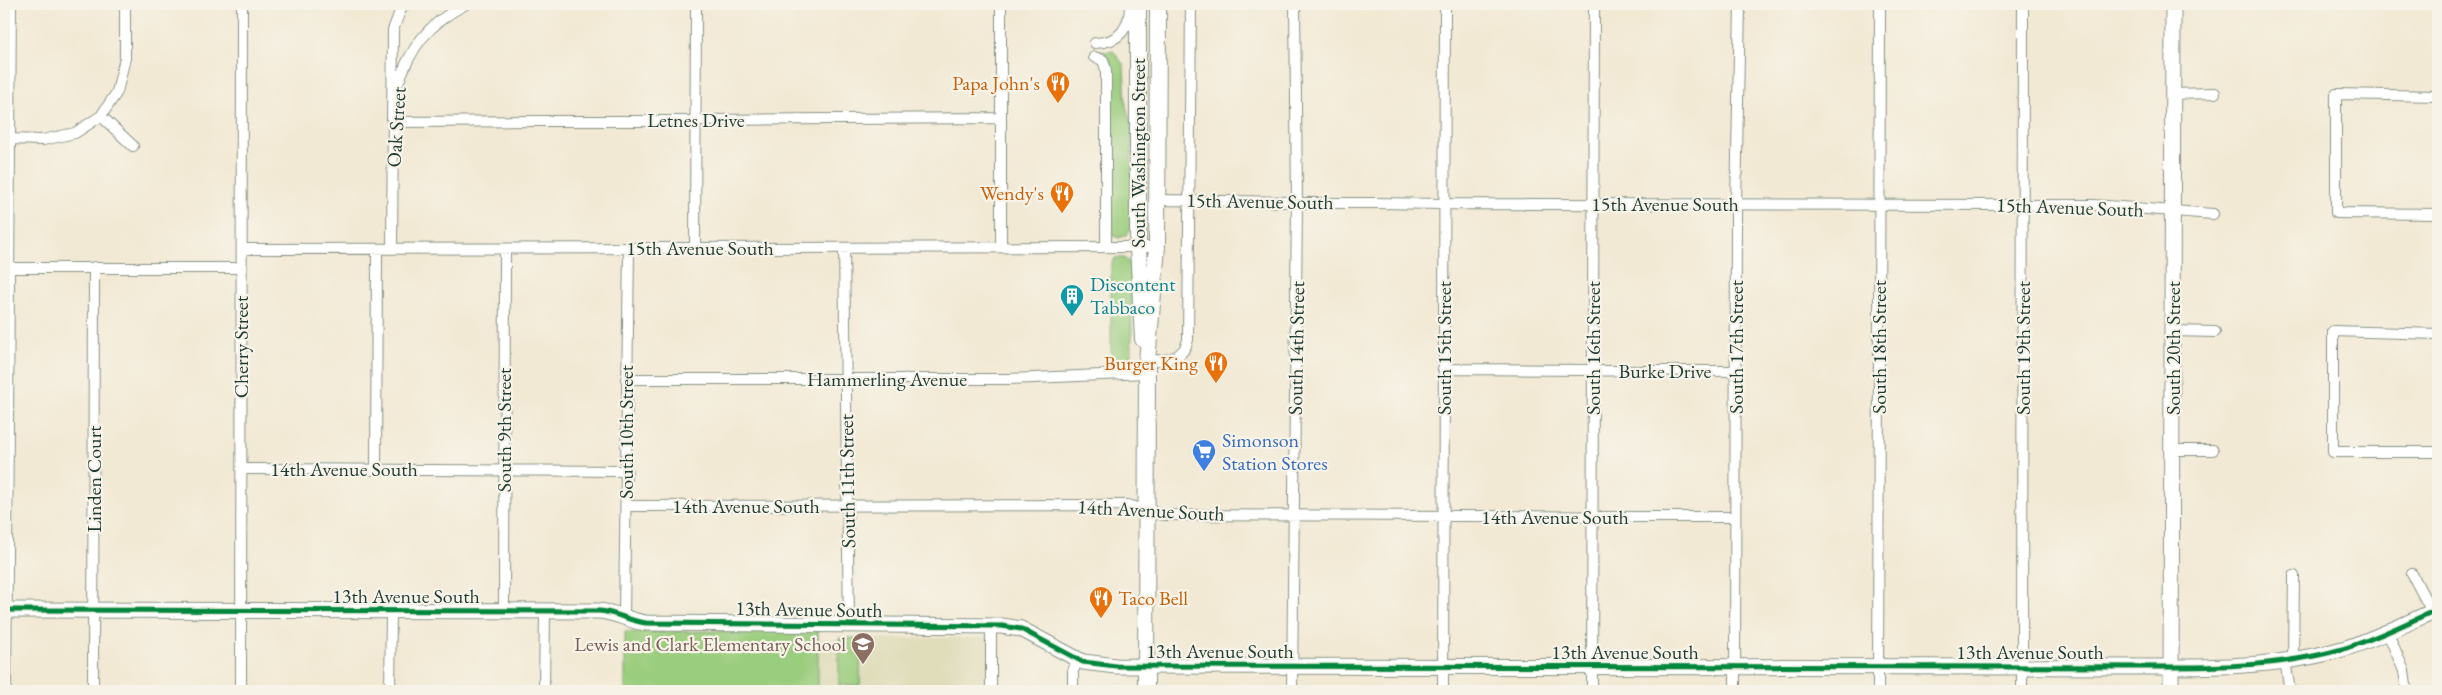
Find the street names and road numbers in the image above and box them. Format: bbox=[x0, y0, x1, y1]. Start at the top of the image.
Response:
street label: South Washington Street bbox=[1125, 57, 1151, 248]
street label: Oak Street bbox=[380, 85, 412, 168]
street label: Letnes Drive bbox=[647, 107, 745, 133]
street label: 15th Avenue South bbox=[1186, 187, 1334, 215]
street label: 15th Avenue South bbox=[1591, 191, 1739, 217]
street label: 15th Avenue South bbox=[1996, 191, 2144, 223]
street label: 15th Avenue South bbox=[626, 235, 774, 261]
street label: South 17th Street bbox=[1723, 279, 1749, 414]
street label: South 18th Street bbox=[1866, 279, 1892, 414]
street label: South 14th Street bbox=[1282, 280, 1310, 415]
street label: South 15th Street bbox=[1431, 280, 1457, 415]
street label: South 16th Street bbox=[1580, 280, 1606, 415]
street label: South 19th Street bbox=[2010, 280, 2036, 415]
street label: South 20th Street bbox=[2160, 280, 2186, 415]
street label: Cherry Street bbox=[228, 295, 254, 398]
street label: Burke Drive bbox=[1619, 358, 1712, 384]
street label: South 10th Street bbox=[613, 364, 639, 499]
street label: Hammerling Avenue bbox=[807, 366, 967, 392]
street label: South 9th Street bbox=[491, 367, 517, 492]
street label: South 11th Street bbox=[833, 413, 861, 548]
street label: Linden Court bbox=[81, 425, 107, 533]
street label: 14th Avenue South bbox=[270, 456, 418, 482]
street label: 14th Avenue South bbox=[672, 493, 820, 519]
street label: 14th Avenue South bbox=[1077, 493, 1225, 527]
street label: 14th Avenue South bbox=[1481, 504, 1629, 530]
street label: 13th Avenue South bbox=[332, 583, 480, 609]
street label: 13th Avenue South bbox=[735, 595, 883, 623]
street label: 13th Avenue South bbox=[1146, 638, 1294, 664]
street label: 13th Avenue South bbox=[1551, 639, 1699, 665]
street label: 13th Avenue South bbox=[1956, 639, 2104, 665]

